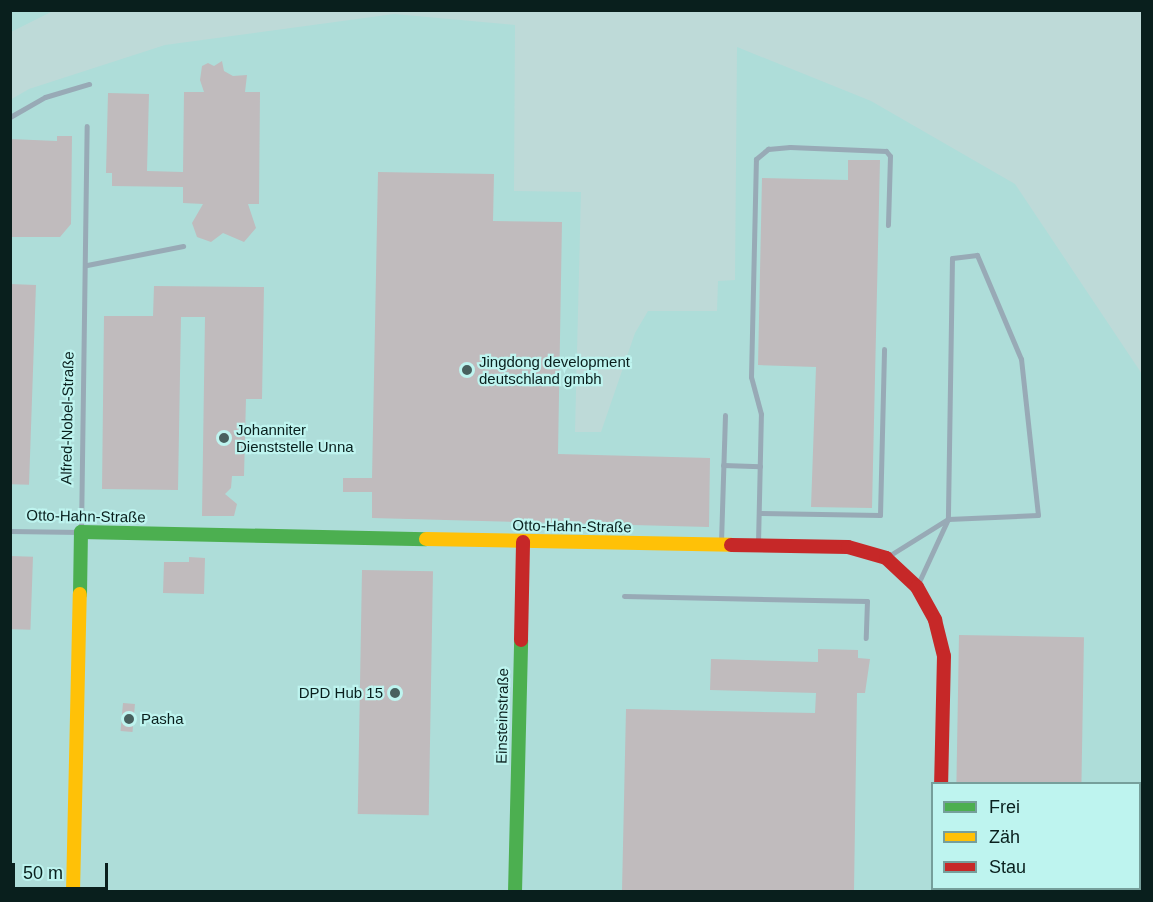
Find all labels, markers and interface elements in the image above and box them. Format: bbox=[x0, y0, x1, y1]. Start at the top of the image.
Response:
street label: Alfred-Nobel-Straße bbox=[57, 351, 77, 485]
place label: Jingdong development deutschland gmbh bbox=[479, 352, 630, 387]
marker: Jingdong development deutschland gmbh bbox=[460, 363, 474, 377]
place label: Johanniter Dienststelle Unna bbox=[236, 420, 354, 455]
marker: Johanniter Dienststelle Unna bbox=[217, 431, 231, 445]
street label: Otto-Hahn-Straße bbox=[26, 506, 146, 526]
street label: Otto-Hahn-Straße bbox=[512, 516, 632, 536]
street label: Einsteinstraße bbox=[492, 668, 512, 764]
place label: DPD Hub 15 bbox=[299, 684, 383, 702]
marker: DPD Hub 15 bbox=[388, 686, 402, 700]
place label: Pasha bbox=[141, 710, 184, 728]
marker: Pasha bbox=[122, 712, 136, 726]
legend bbox=[931, 782, 1141, 890]
text: Frei bbox=[989, 797, 1020, 817]
text: Zäh bbox=[989, 827, 1020, 847]
scale bar bbox=[15, 851, 111, 889]
text: Stau bbox=[989, 857, 1026, 877]
text: 50 m bbox=[23, 863, 63, 883]

